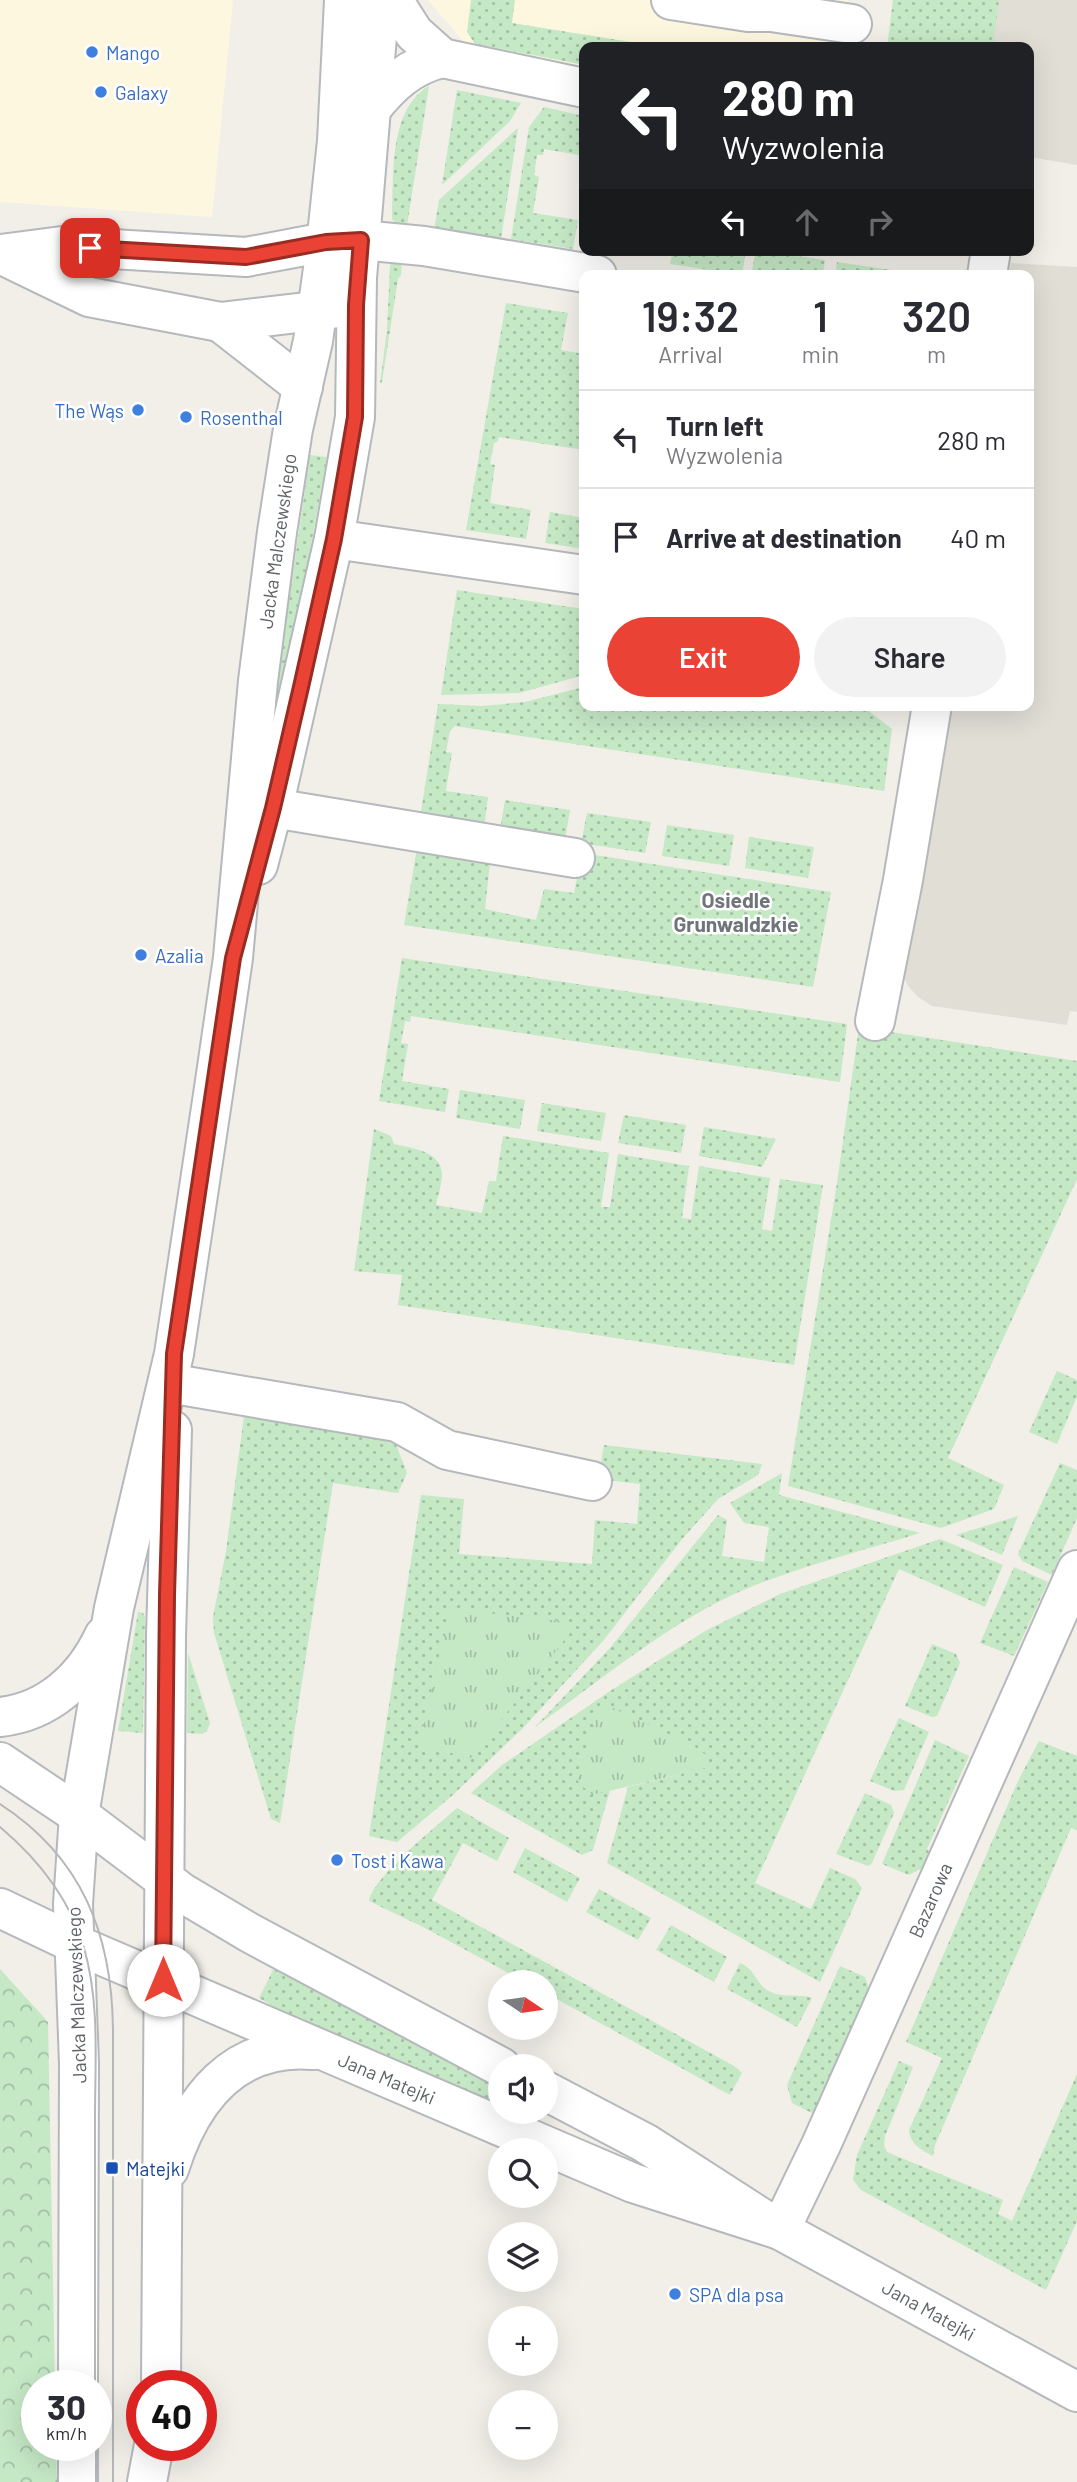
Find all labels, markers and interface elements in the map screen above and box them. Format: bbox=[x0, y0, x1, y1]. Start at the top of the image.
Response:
place label: Mango bbox=[106, 41, 160, 64]
marker: Mango bbox=[84, 44, 100, 60]
text: 280 m bbox=[722, 67, 855, 126]
icon: left bbox=[607, 70, 698, 161]
place label: Galaxy bbox=[115, 81, 168, 104]
marker: Galaxy bbox=[93, 84, 109, 100]
text: Wyzwolenia bbox=[722, 127, 885, 165]
icon: left bbox=[715, 203, 753, 241]
icon: ahead bbox=[788, 203, 826, 241]
icon: right bbox=[861, 203, 899, 241]
pin bbox=[60, 218, 120, 278]
icon: arrive bbox=[71, 229, 109, 267]
text: 19:32 bbox=[642, 290, 739, 340]
text: 1 bbox=[813, 290, 828, 340]
text: 320 bbox=[902, 290, 971, 340]
text: Arrival bbox=[658, 340, 723, 368]
text: min bbox=[802, 340, 839, 368]
text: m bbox=[927, 340, 946, 368]
place label: The Wąs bbox=[55, 399, 124, 422]
marker: The Wąs bbox=[130, 402, 146, 418]
place label: Rosenthal bbox=[200, 406, 283, 429]
marker: Rosenthal bbox=[178, 409, 194, 425]
text: Turn left bbox=[666, 410, 764, 441]
icon: left bbox=[607, 420, 645, 458]
text: 280 m bbox=[937, 424, 1006, 455]
text: Wyzwolenia bbox=[666, 441, 783, 469]
street label: Jacka Malczewskiego bbox=[253, 452, 301, 630]
icon: arrive bbox=[607, 518, 645, 556]
text: Arrive at destination bbox=[666, 522, 902, 553]
text: 40 m bbox=[950, 522, 1006, 553]
button: Exit bbox=[607, 617, 800, 697]
button: Share bbox=[814, 617, 1006, 697]
district label: Osiedle Grunwaldzkie bbox=[673, 887, 799, 936]
place label: Azalia bbox=[155, 944, 204, 967]
marker: Azalia bbox=[133, 947, 149, 963]
place label: Tost i Kawa bbox=[351, 1849, 444, 1872]
marker: Tost i Kawa bbox=[329, 1852, 345, 1868]
street label: Bazarowa bbox=[903, 1859, 957, 1941]
street label: Jacka Malczewskiego bbox=[61, 1906, 91, 2084]
position arrow bbox=[126, 1943, 200, 2017]
north arrow bbox=[488, 1970, 558, 2040]
map controls bbox=[488, 1970, 558, 2460]
street label: Jana Matejki bbox=[335, 2047, 439, 2109]
button: sound bbox=[488, 2054, 558, 2124]
button: search bbox=[488, 2138, 558, 2208]
place label: Matejki bbox=[126, 2157, 185, 2180]
marker: Matejki bbox=[104, 2160, 120, 2176]
button: layers bbox=[488, 2222, 558, 2292]
street label: Jana Matejki bbox=[878, 2275, 980, 2345]
place label: SPA dla psa bbox=[689, 2283, 784, 2306]
marker: SPA dla psa bbox=[667, 2286, 683, 2302]
button: + bbox=[488, 2306, 558, 2376]
speed limit sign: 40 bbox=[126, 2370, 217, 2461]
text: 30 bbox=[47, 2385, 86, 2427]
button: − bbox=[488, 2390, 558, 2460]
text: km/h bbox=[46, 2422, 87, 2444]

